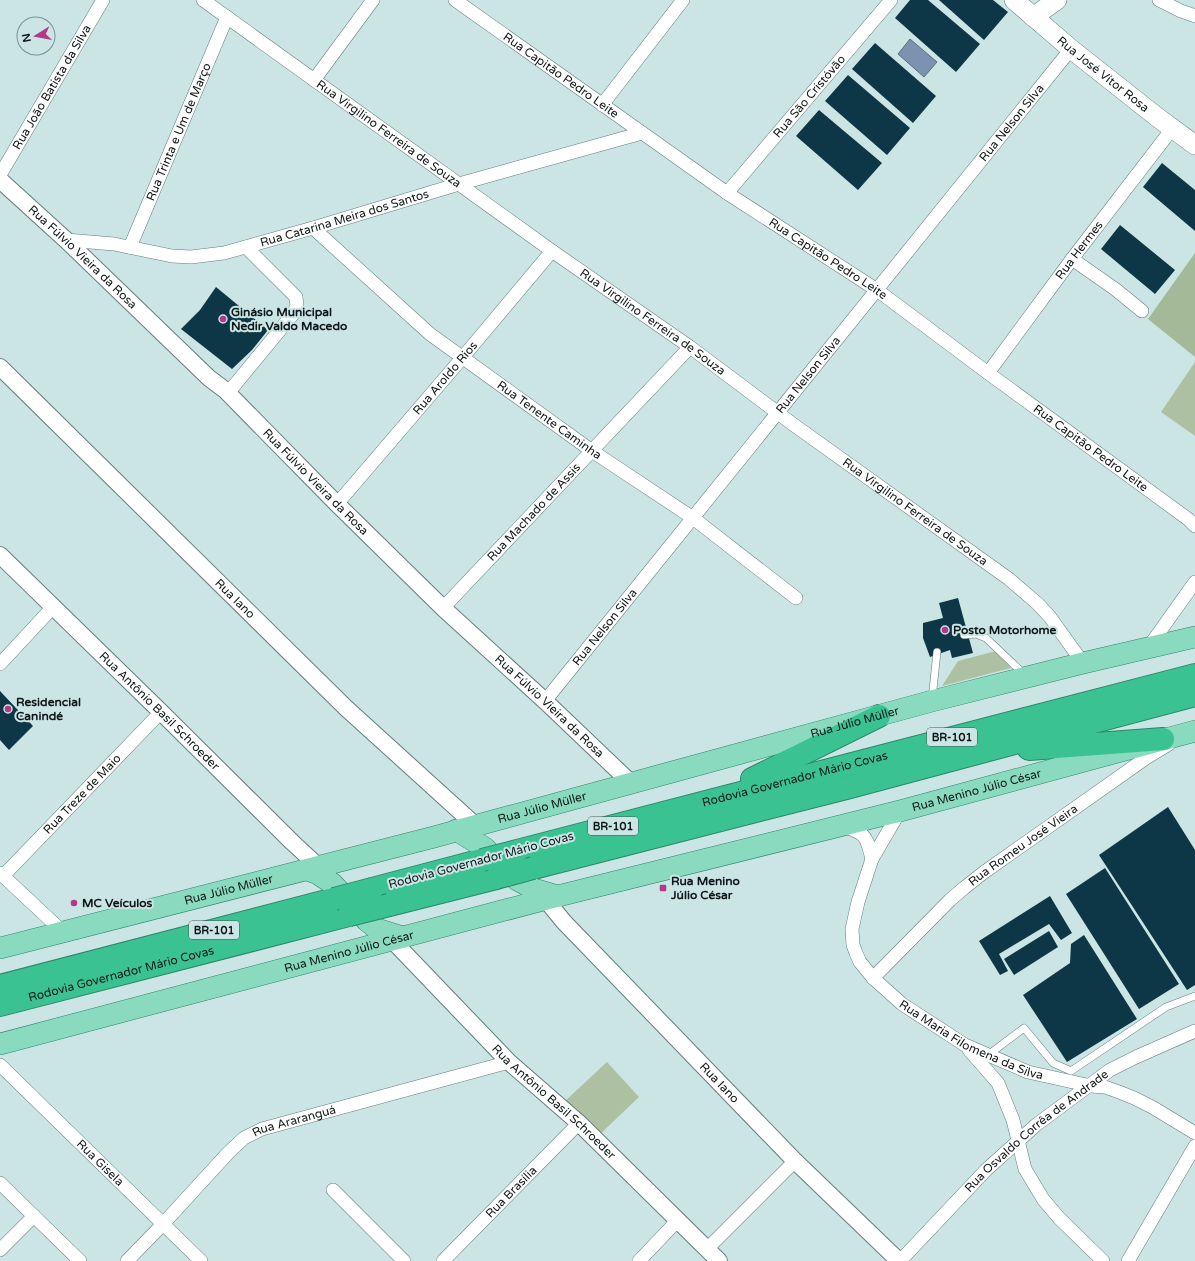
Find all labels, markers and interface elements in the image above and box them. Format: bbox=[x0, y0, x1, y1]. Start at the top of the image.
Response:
north arrow bbox=[16, 16, 56, 56]
street label: Rua João Batista da Silva bbox=[10, 22, 94, 152]
street label: Rua Capitão Pedro Leite bbox=[501, 29, 622, 121]
text: N bbox=[19, 32, 34, 43]
street label: Rua José Vítor Rosa bbox=[1054, 33, 1152, 115]
street label: Rua São Cristóvão bbox=[770, 52, 848, 140]
street label: Rua Trinta e Um de Março bbox=[143, 61, 214, 203]
street label: Rua Virgilino Ferreira de Souza bbox=[314, 77, 464, 190]
street label: Rua Nelson Silva bbox=[976, 81, 1047, 164]
street label: Rua Catarina Meira dos Santos bbox=[258, 186, 431, 250]
street label: Rua Fúlvio Vieira da Rosa bbox=[26, 202, 140, 312]
street label: Rua Capitão Pedro Leite bbox=[766, 215, 890, 302]
street label: Rua Hermes bbox=[1052, 218, 1106, 282]
street label: Rua Virgilino Ferreira de Souza bbox=[577, 266, 728, 378]
place label: Ginásio Municipal Nedir Valdo Macedo bbox=[231, 305, 347, 333]
marker: Ginásio Municipal Nedir Valdo Macedo bbox=[218, 314, 228, 324]
street label: Rua Nelson Silva bbox=[773, 334, 843, 416]
street label: Rua Aroldo Rios bbox=[410, 338, 480, 417]
street label: Rua Tenente Caminha bbox=[494, 378, 604, 462]
street label: Rua Capitão Pedro Leite bbox=[1031, 402, 1151, 495]
street label: Rua Fúlvio Vieira da Rosa bbox=[260, 426, 371, 538]
street label: Rua Virgilino Ferreira de Souza bbox=[840, 455, 990, 568]
street label: Rua Machado de Assis bbox=[484, 460, 583, 564]
street label: Rua Iano bbox=[212, 576, 258, 621]
street label: Rua Nelson Silva bbox=[569, 586, 640, 668]
place label: Posto Motorhome bbox=[953, 623, 1057, 637]
marker: Posto Motorhome bbox=[940, 625, 950, 635]
street label: Rua Antônio Basil Schroeder bbox=[96, 649, 223, 773]
street label: Rua Fúlvio Vieira da Rosa bbox=[492, 652, 607, 760]
place label: Residencial Canindé bbox=[16, 695, 81, 723]
street label: Rua Júlio Müller bbox=[809, 703, 901, 741]
marker: Residencial Canindé bbox=[3, 704, 13, 714]
road number: BR-101 bbox=[927, 728, 977, 746]
street label: Rodovia Governador Mário Covas bbox=[701, 748, 889, 810]
street label: Rua Treze de Maio bbox=[40, 751, 124, 837]
street label: Rua Menino Júlio César bbox=[910, 766, 1043, 814]
street label: Rua Júlio Müller bbox=[496, 789, 588, 826]
street label: Rua Romeu José Vieira bbox=[966, 801, 1080, 889]
road number: BR-101 bbox=[588, 817, 638, 835]
street label: Rodovia Governador Mário Covas bbox=[387, 828, 575, 891]
street label: Rua Júlio Müller bbox=[183, 871, 275, 908]
place label: Rua Menino Júlio César bbox=[670, 874, 740, 902]
marker: Rua Menino Júlio César bbox=[658, 883, 668, 893]
place label: MC Veículos bbox=[82, 896, 152, 910]
marker: MC Veículos bbox=[69, 898, 79, 908]
road number: BR-101 bbox=[189, 921, 239, 939]
street label: Rua Menino Júlio César bbox=[283, 927, 416, 975]
street label: Rodovia Governador Mário Covas bbox=[27, 943, 216, 1004]
street label: Rua Maria Filomena da Silva bbox=[897, 997, 1044, 1082]
street label: Rua Antônio Basil Schroeder bbox=[489, 1042, 619, 1162]
street label: Rua Iano bbox=[697, 1060, 742, 1106]
street label: Rua Osvaldo Corrêa de Andrade bbox=[962, 1067, 1111, 1195]
street label: Rua Araranguá bbox=[250, 1102, 337, 1140]
street label: Rua Gisela bbox=[74, 1137, 127, 1189]
street label: Rua Brasília bbox=[483, 1163, 540, 1221]

